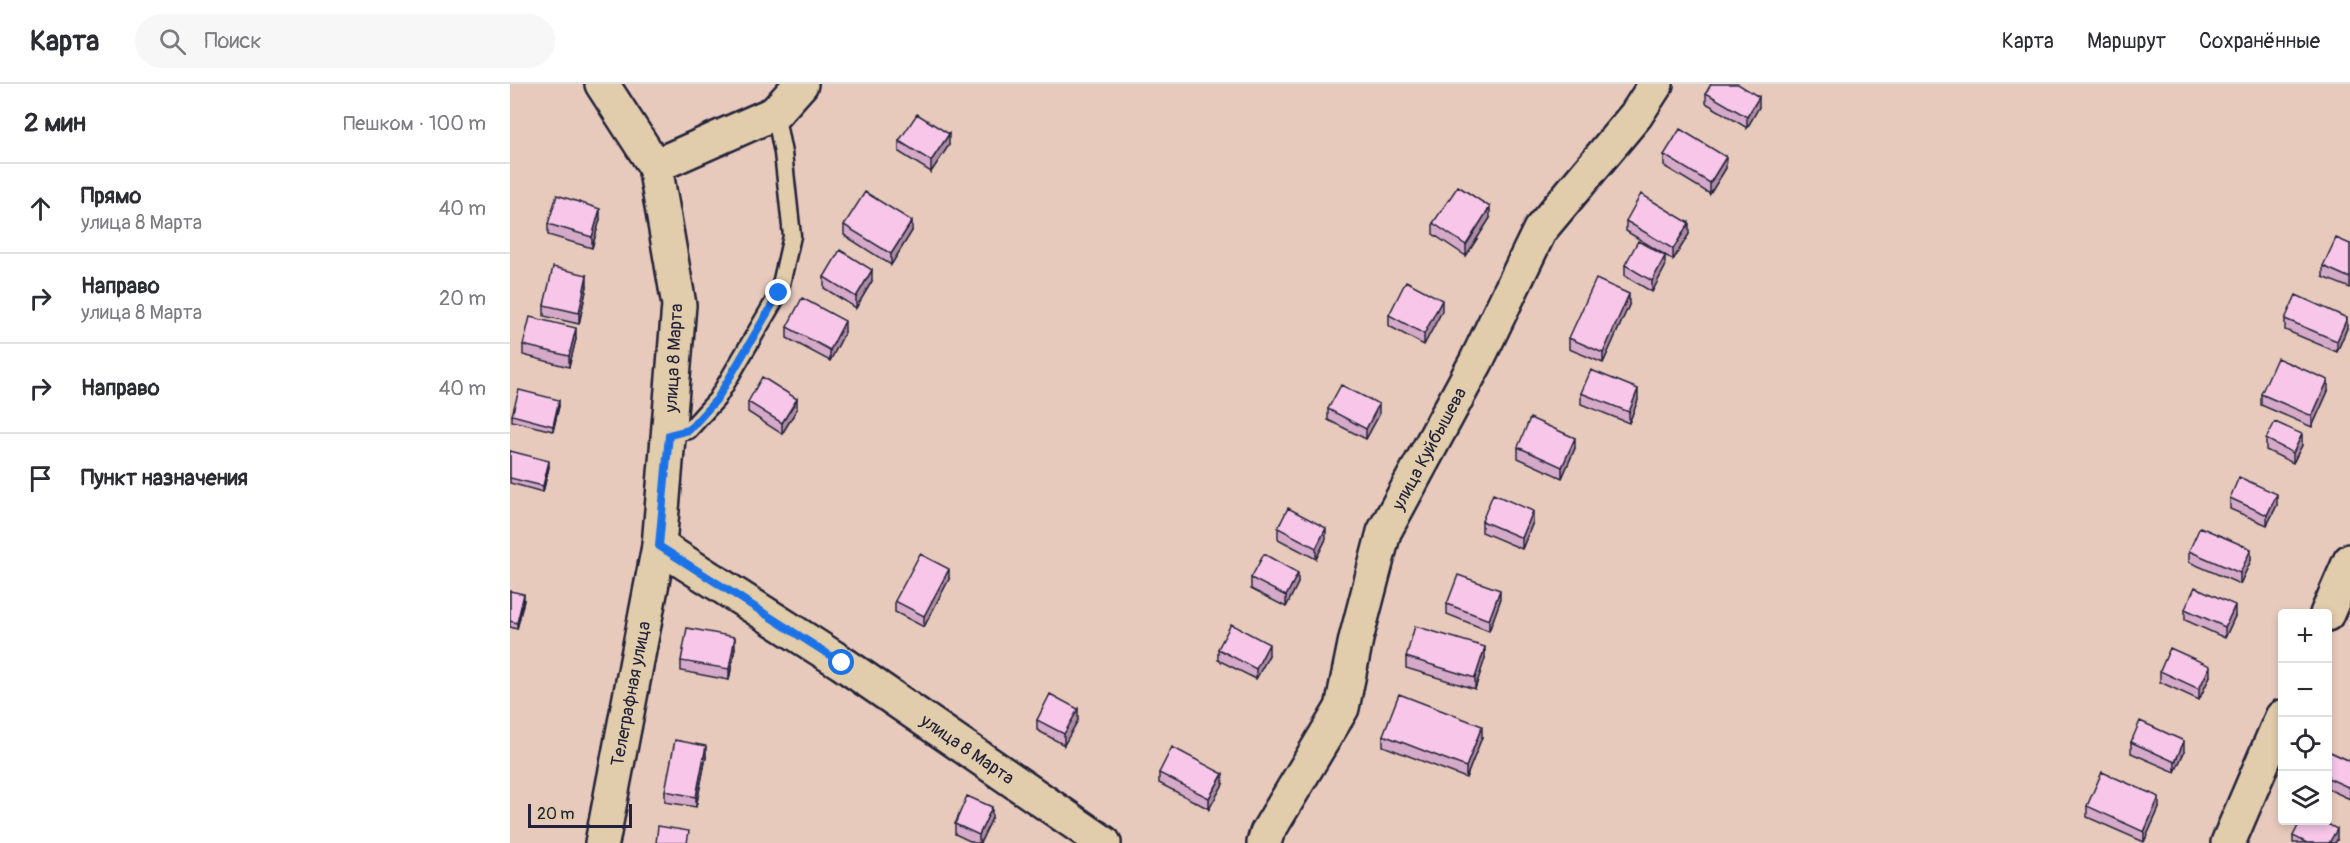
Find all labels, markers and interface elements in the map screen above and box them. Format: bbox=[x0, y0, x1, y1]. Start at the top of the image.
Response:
search box bbox=[135, 14, 555, 68]
text: Карта bbox=[30, 24, 99, 59]
icon: search bbox=[156, 25, 189, 58]
text: Поиск bbox=[204, 27, 262, 55]
text: Карта bbox=[2002, 28, 2054, 55]
text: Маршрут bbox=[2087, 28, 2166, 55]
text: Сохранённые bbox=[2199, 28, 2320, 55]
text: 2 мин bbox=[24, 107, 86, 139]
text: Пешком · 100 m bbox=[343, 111, 486, 136]
text: Прямо bbox=[81, 182, 141, 210]
icon: ahead bbox=[24, 192, 57, 225]
text: 40 m bbox=[439, 196, 486, 221]
text: улица 8 Марта bbox=[81, 210, 202, 235]
text: Направо bbox=[81, 272, 160, 300]
route end bbox=[765, 279, 791, 305]
icon: right bbox=[24, 282, 57, 315]
text: 20 m bbox=[439, 286, 486, 311]
text: улица 8 Марта bbox=[81, 300, 202, 325]
street label: улица 8 Марта bbox=[660, 303, 688, 414]
icon: right bbox=[24, 372, 57, 405]
text: Направо bbox=[81, 374, 160, 402]
text: 40 m bbox=[439, 376, 486, 401]
street label: улица Куйбышева bbox=[1386, 383, 1472, 515]
icon: arrive bbox=[24, 462, 57, 495]
text: Пункт назначения bbox=[81, 464, 248, 492]
map controls bbox=[2278, 609, 2332, 825]
button: + bbox=[2278, 609, 2332, 663]
street label: Телеграфная улица bbox=[605, 619, 656, 768]
route start bbox=[828, 649, 854, 675]
button: − bbox=[2278, 663, 2332, 717]
street label: улица 8 Марта bbox=[915, 708, 1019, 790]
button: locate bbox=[2278, 717, 2332, 771]
button: layers bbox=[2278, 771, 2332, 825]
scale bar bbox=[528, 801, 632, 828]
text: 20 m bbox=[537, 804, 575, 824]

